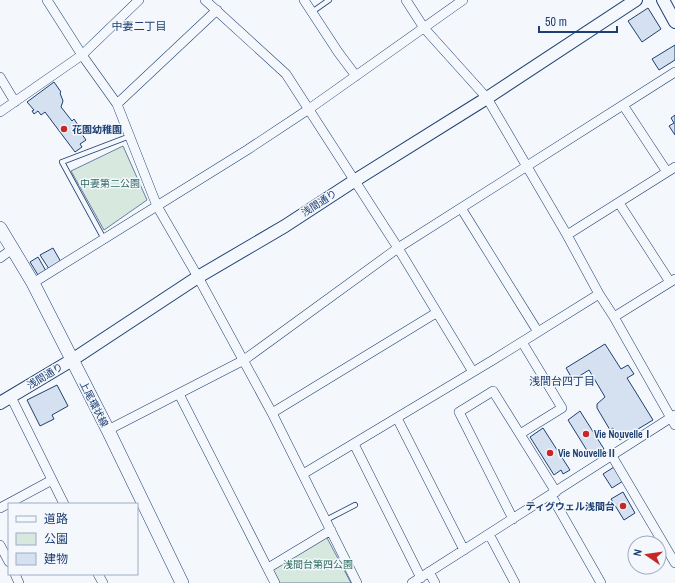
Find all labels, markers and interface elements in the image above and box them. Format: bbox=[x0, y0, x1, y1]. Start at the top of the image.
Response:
scale bar bbox=[539, 8, 617, 34]
text: 50 m bbox=[545, 14, 567, 30]
district label: 中妻二丁目 bbox=[112, 19, 167, 33]
place label: 花園幼稚園 bbox=[72, 123, 122, 136]
marker: 花園幼稚園 bbox=[59, 124, 69, 134]
park label: 中妻第二公園 bbox=[80, 177, 140, 190]
street label: 浅間通り bbox=[299, 187, 339, 219]
street label: 浅間通り bbox=[25, 360, 65, 392]
district label: 浅間台四丁目 bbox=[529, 374, 595, 388]
street label: 上尾環状線 bbox=[77, 379, 111, 429]
place label: Vie NouvelleⅠ bbox=[594, 428, 653, 441]
marker: Vie NouvelleⅠ bbox=[581, 429, 591, 439]
place label: Vie NouvelleⅡ bbox=[558, 447, 617, 460]
marker: Vie NouvelleⅡ bbox=[545, 448, 555, 458]
place label: ティグウェル浅間台 bbox=[526, 500, 615, 513]
marker: ティグウェル浅間台 bbox=[618, 501, 628, 511]
legend bbox=[8, 503, 138, 575]
text: 道路 bbox=[44, 511, 68, 527]
text: 公園 bbox=[44, 531, 68, 547]
north arrow bbox=[627, 535, 667, 575]
text: N bbox=[630, 548, 645, 557]
text: 建物 bbox=[44, 551, 68, 567]
park label: 浅間台第四公園 bbox=[283, 558, 353, 571]

